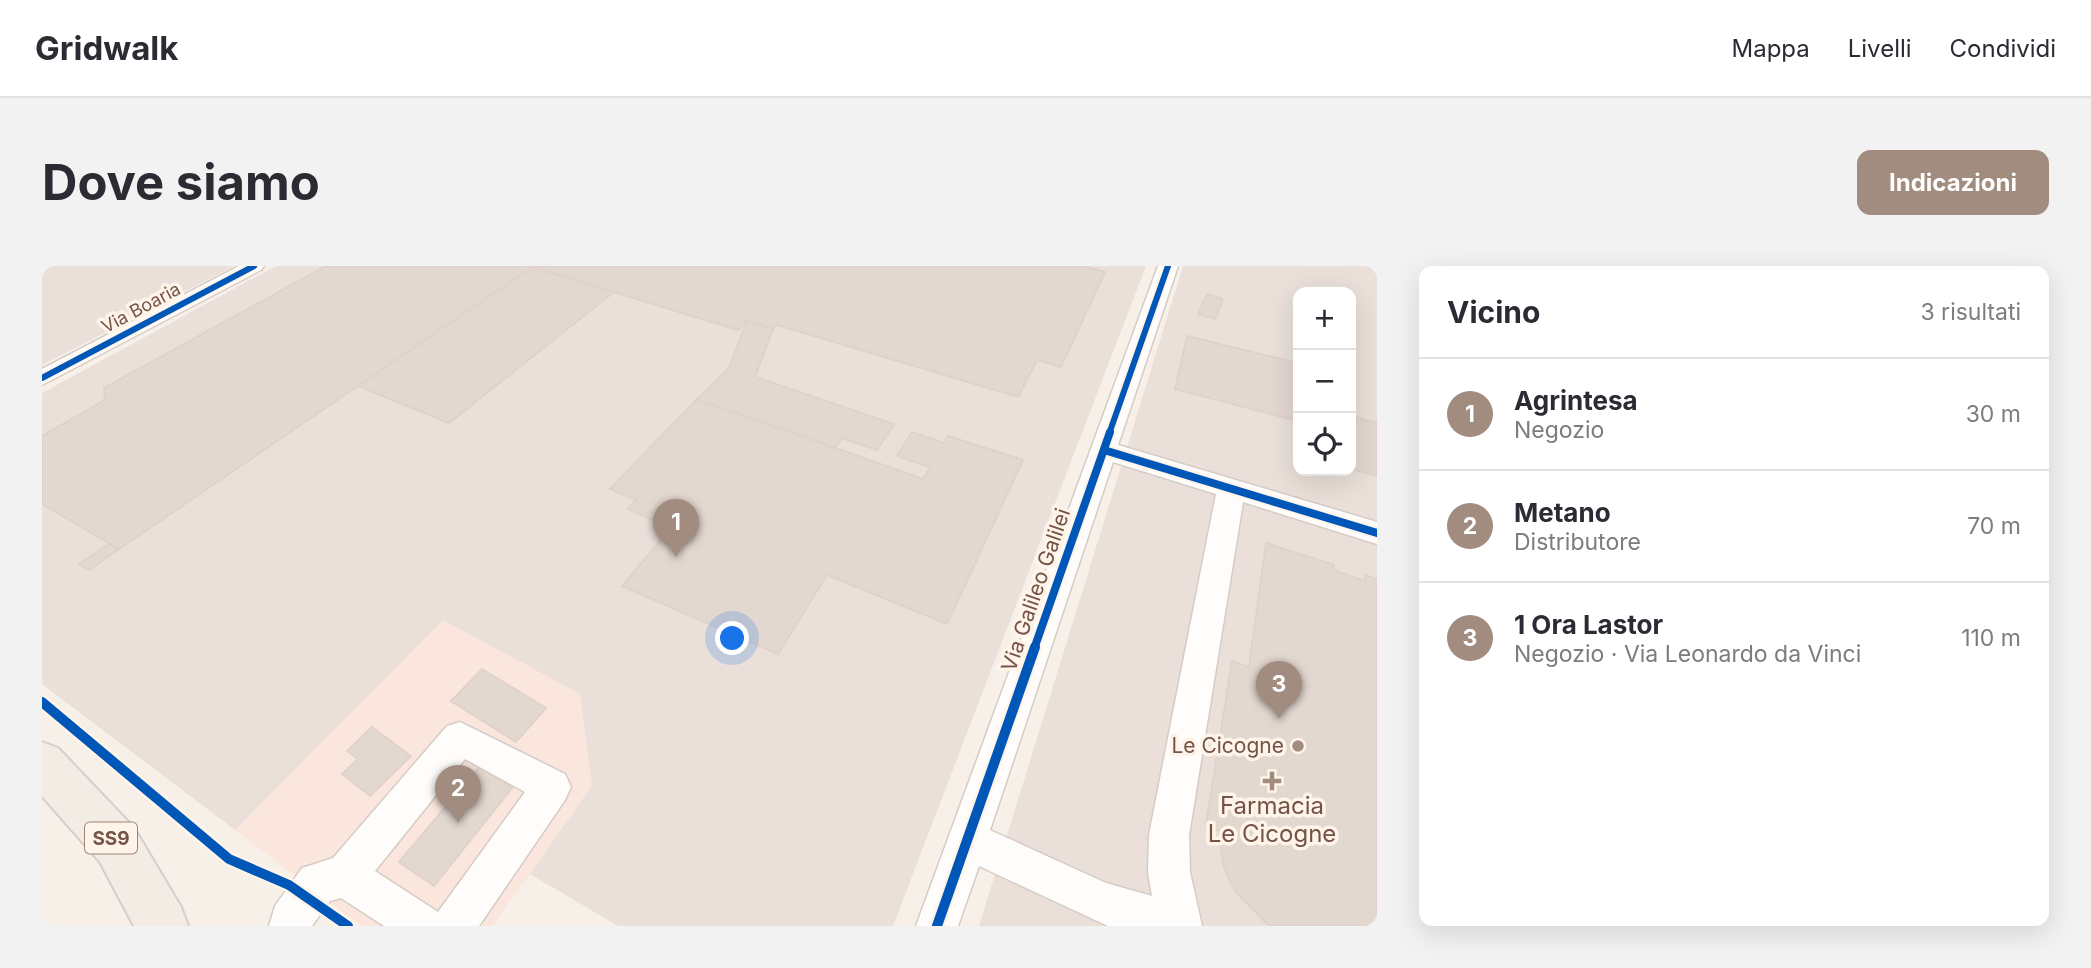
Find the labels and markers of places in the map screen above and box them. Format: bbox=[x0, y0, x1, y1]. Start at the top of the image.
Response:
pin: 1 bbox=[653, 499, 699, 557]
pin: 3 bbox=[1256, 661, 1302, 719]
place label: Le Cicogne bbox=[1171, 733, 1284, 758]
marker: Le Cicogne bbox=[1290, 738, 1306, 754]
pin: 2 bbox=[435, 765, 481, 823]
marker: Farmacia Le Cicogne bbox=[1264, 773, 1280, 789]
place label: Farmacia Le Cicogne bbox=[1208, 791, 1336, 848]

